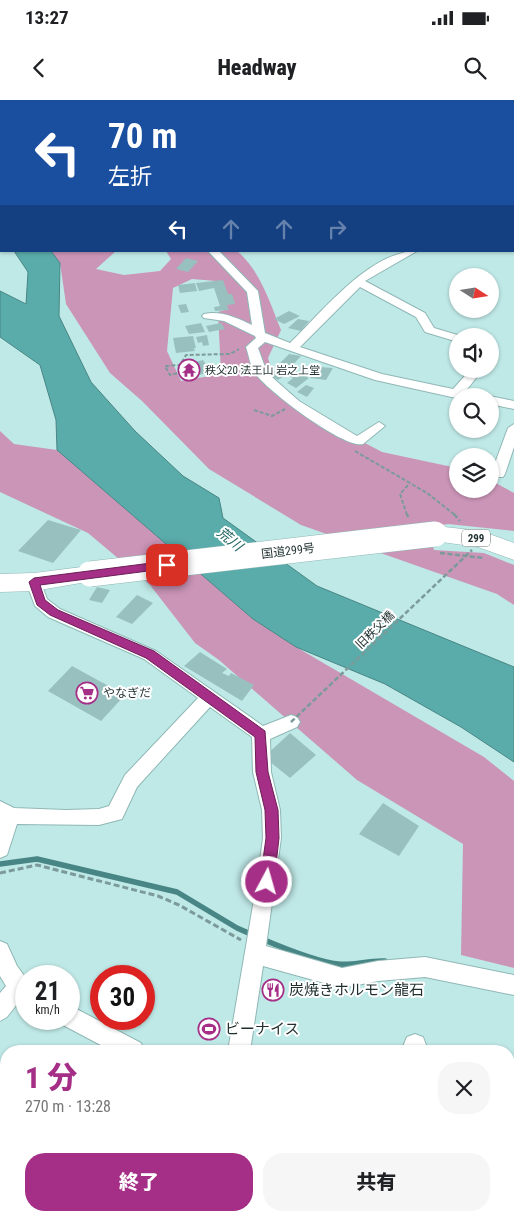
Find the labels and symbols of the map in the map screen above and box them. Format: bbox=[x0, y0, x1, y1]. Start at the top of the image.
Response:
north arrow bbox=[449, 268, 499, 318]
temple icon: 秩父20 法王山 岩之上堂 bbox=[177, 358, 201, 382]
place label: 秩父20 法王山 岩之上堂 bbox=[205, 364, 320, 377]
water label: 荒川 bbox=[214, 524, 247, 555]
road number: 299 bbox=[462, 529, 490, 546]
street label: 国道299号 bbox=[260, 541, 316, 561]
pin bbox=[146, 544, 188, 586]
street label: 旧秩父橋 bbox=[353, 608, 397, 652]
supermarket icon: やなぎだ bbox=[75, 681, 99, 705]
place label: やなぎだ bbox=[103, 686, 151, 700]
position arrow bbox=[240, 855, 292, 907]
speed limit sign: 30 bbox=[90, 965, 155, 1030]
restaurant icon: 炭焼きホルモン龍石 bbox=[261, 978, 285, 1002]
place label: 炭焼きホルモン龍石 bbox=[289, 981, 424, 999]
sports icon: ビーナイス bbox=[197, 1017, 221, 1041]
place label: ビーナイス bbox=[225, 1020, 300, 1038]

